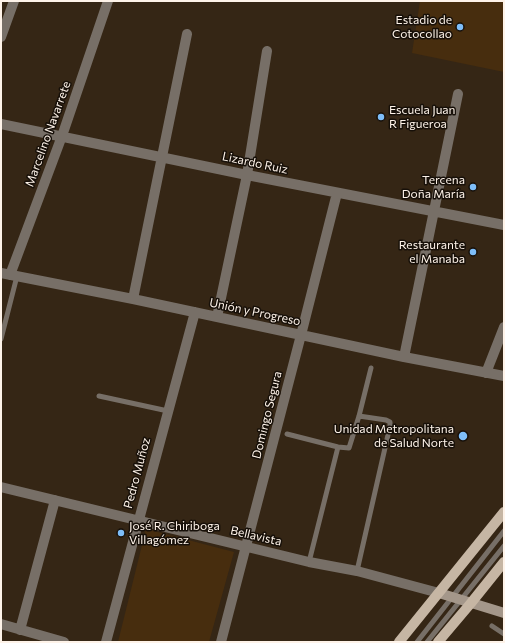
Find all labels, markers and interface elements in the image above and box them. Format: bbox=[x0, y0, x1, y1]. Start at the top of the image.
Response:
place label: Estadio de Cotocollao bbox=[392, 13, 452, 41]
marker: Estadio de Cotocollao bbox=[455, 22, 465, 32]
street label: Marcelino Navarrete bbox=[22, 79, 74, 189]
place label: Escuela Juan R Figueroa bbox=[389, 103, 455, 131]
marker: Escuela Juan R Figueroa bbox=[376, 112, 386, 122]
street label: Lizardo Ruiz bbox=[221, 149, 289, 177]
place label: Tercena Doña María bbox=[402, 173, 465, 201]
marker: Tercena Doña María bbox=[468, 182, 478, 192]
place label: Restaurante el Manaba bbox=[399, 238, 465, 266]
marker: Restaurante el Manaba bbox=[468, 247, 478, 257]
street label: Unión y Progreso bbox=[208, 295, 302, 329]
street label: Domingo Segura bbox=[249, 370, 285, 460]
place label: Unidad Metropolitana de Salud Norte bbox=[334, 422, 454, 450]
marker: Unidad Metropolitana de Salud Norte bbox=[457, 430, 469, 442]
street label: Pedro Muñoz bbox=[121, 436, 153, 510]
place label: José R. Chiriboga Villagómez bbox=[129, 519, 220, 547]
street label: Bellavista bbox=[229, 523, 283, 549]
marker: José R. Chiriboga Villagómez bbox=[116, 528, 126, 538]

